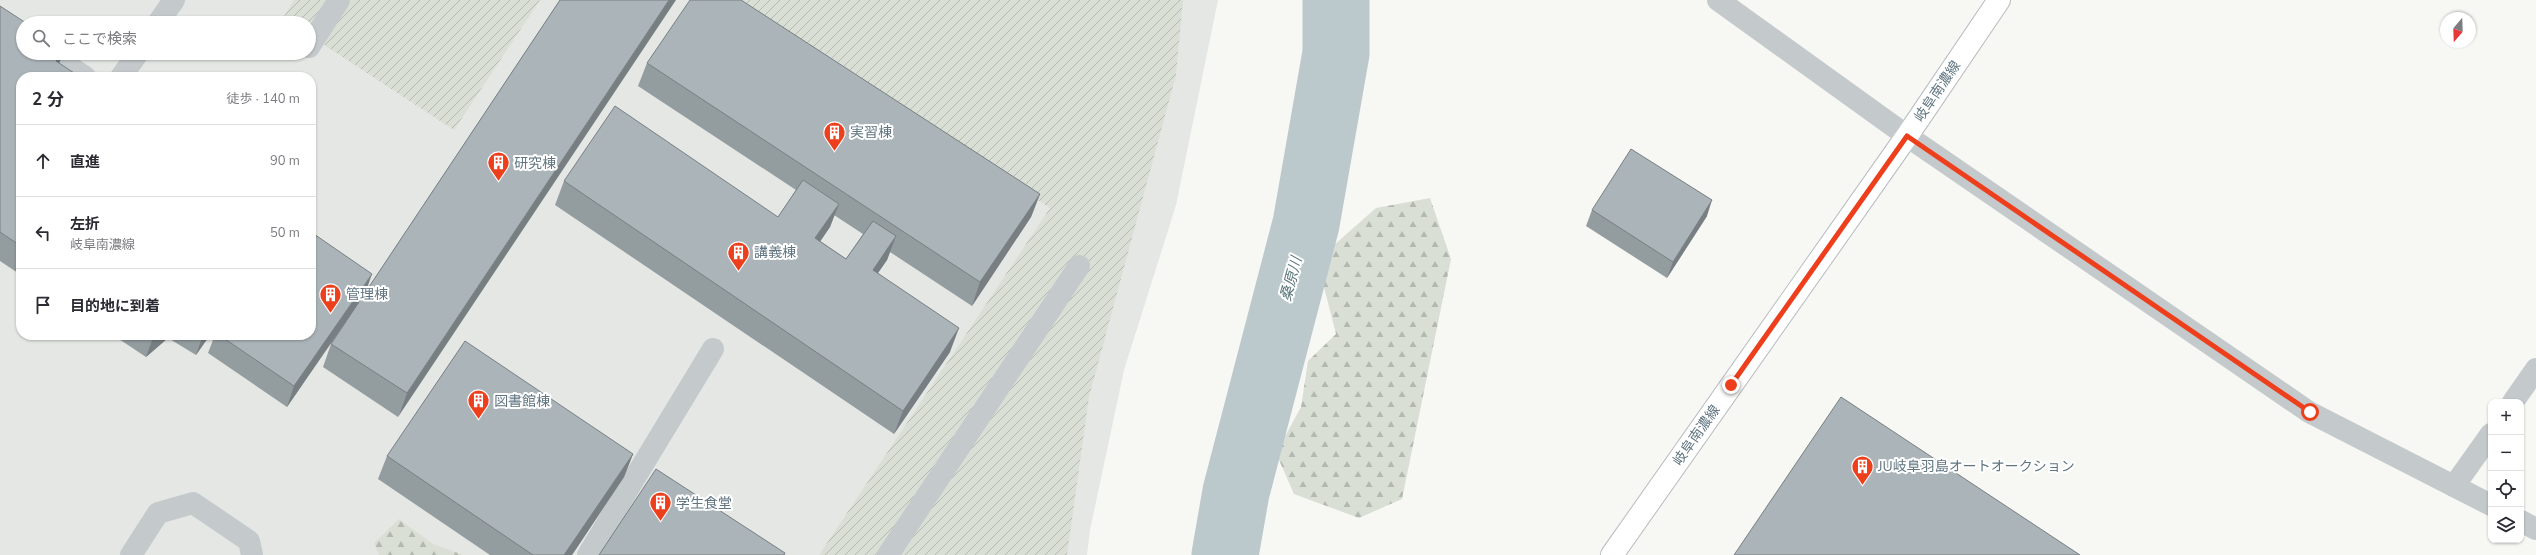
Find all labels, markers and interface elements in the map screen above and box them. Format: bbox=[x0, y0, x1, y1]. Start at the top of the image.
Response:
north arrow bbox=[2440, 12, 2476, 48]
search box bbox=[16, 16, 316, 60]
icon: search bbox=[30, 27, 52, 49]
text: ここで検索 bbox=[62, 29, 137, 49]
street label: 岐阜南濃線 bbox=[1910, 57, 1965, 126]
text: 2 分 bbox=[32, 88, 64, 111]
text: 徒歩 · 140 m bbox=[226, 90, 300, 108]
building icon: 実習棟 bbox=[821, 119, 847, 152]
place label: 実習棟 bbox=[850, 123, 892, 142]
icon: ahead bbox=[32, 150, 54, 172]
building icon: 研究棟 bbox=[486, 150, 512, 183]
text: 直進 bbox=[70, 152, 100, 172]
text: 90 m bbox=[270, 152, 300, 170]
place label: 研究棟 bbox=[514, 154, 556, 173]
text: 左折 bbox=[70, 214, 100, 234]
icon: left bbox=[32, 222, 54, 244]
text: 50 m bbox=[270, 224, 300, 242]
text: 岐阜南濃線 bbox=[70, 236, 135, 254]
building icon: 講義棟 bbox=[725, 239, 751, 272]
place label: 講義棟 bbox=[754, 243, 796, 262]
water label: 桑原川 bbox=[1276, 253, 1307, 303]
building icon: 管理棟 bbox=[318, 281, 344, 314]
place label: 管理棟 bbox=[346, 285, 388, 304]
icon: arrive bbox=[32, 294, 54, 316]
text: 目的地に到着 bbox=[70, 296, 160, 316]
route end bbox=[1722, 376, 1740, 394]
building icon: 図書館棟 bbox=[466, 388, 492, 421]
place label: 図書館棟 bbox=[494, 392, 550, 411]
map controls bbox=[2488, 399, 2524, 543]
button: + bbox=[2488, 399, 2524, 435]
street label: 岐阜南濃線 bbox=[1669, 401, 1724, 469]
route start bbox=[2301, 403, 2319, 421]
button: − bbox=[2488, 435, 2524, 471]
building icon: JU岐阜羽島オートオークション bbox=[1850, 453, 1876, 486]
place label: JU岐阜羽島オートオークション bbox=[1877, 457, 2075, 476]
button: locate bbox=[2488, 471, 2524, 507]
building icon: 学生食堂 bbox=[648, 490, 674, 523]
place label: 学生食堂 bbox=[676, 494, 732, 513]
button: layers bbox=[2488, 507, 2524, 543]

